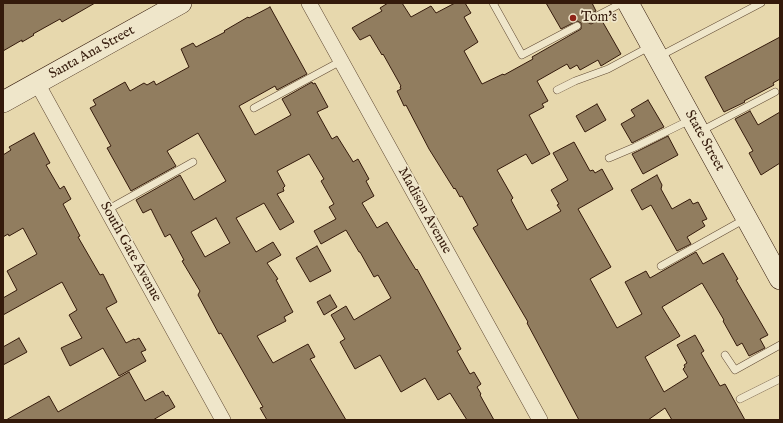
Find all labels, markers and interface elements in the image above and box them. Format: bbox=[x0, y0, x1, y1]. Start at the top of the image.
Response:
place label: Tom's bbox=[581, 10, 617, 26]
marker: Tom's bbox=[568, 13, 578, 23]
street label: Santa Ana Street bbox=[46, 23, 138, 83]
street label: State Street bbox=[680, 108, 728, 174]
street label: Madison Avenue bbox=[393, 165, 455, 257]
street label: South Gate Avenue bbox=[96, 199, 164, 305]

